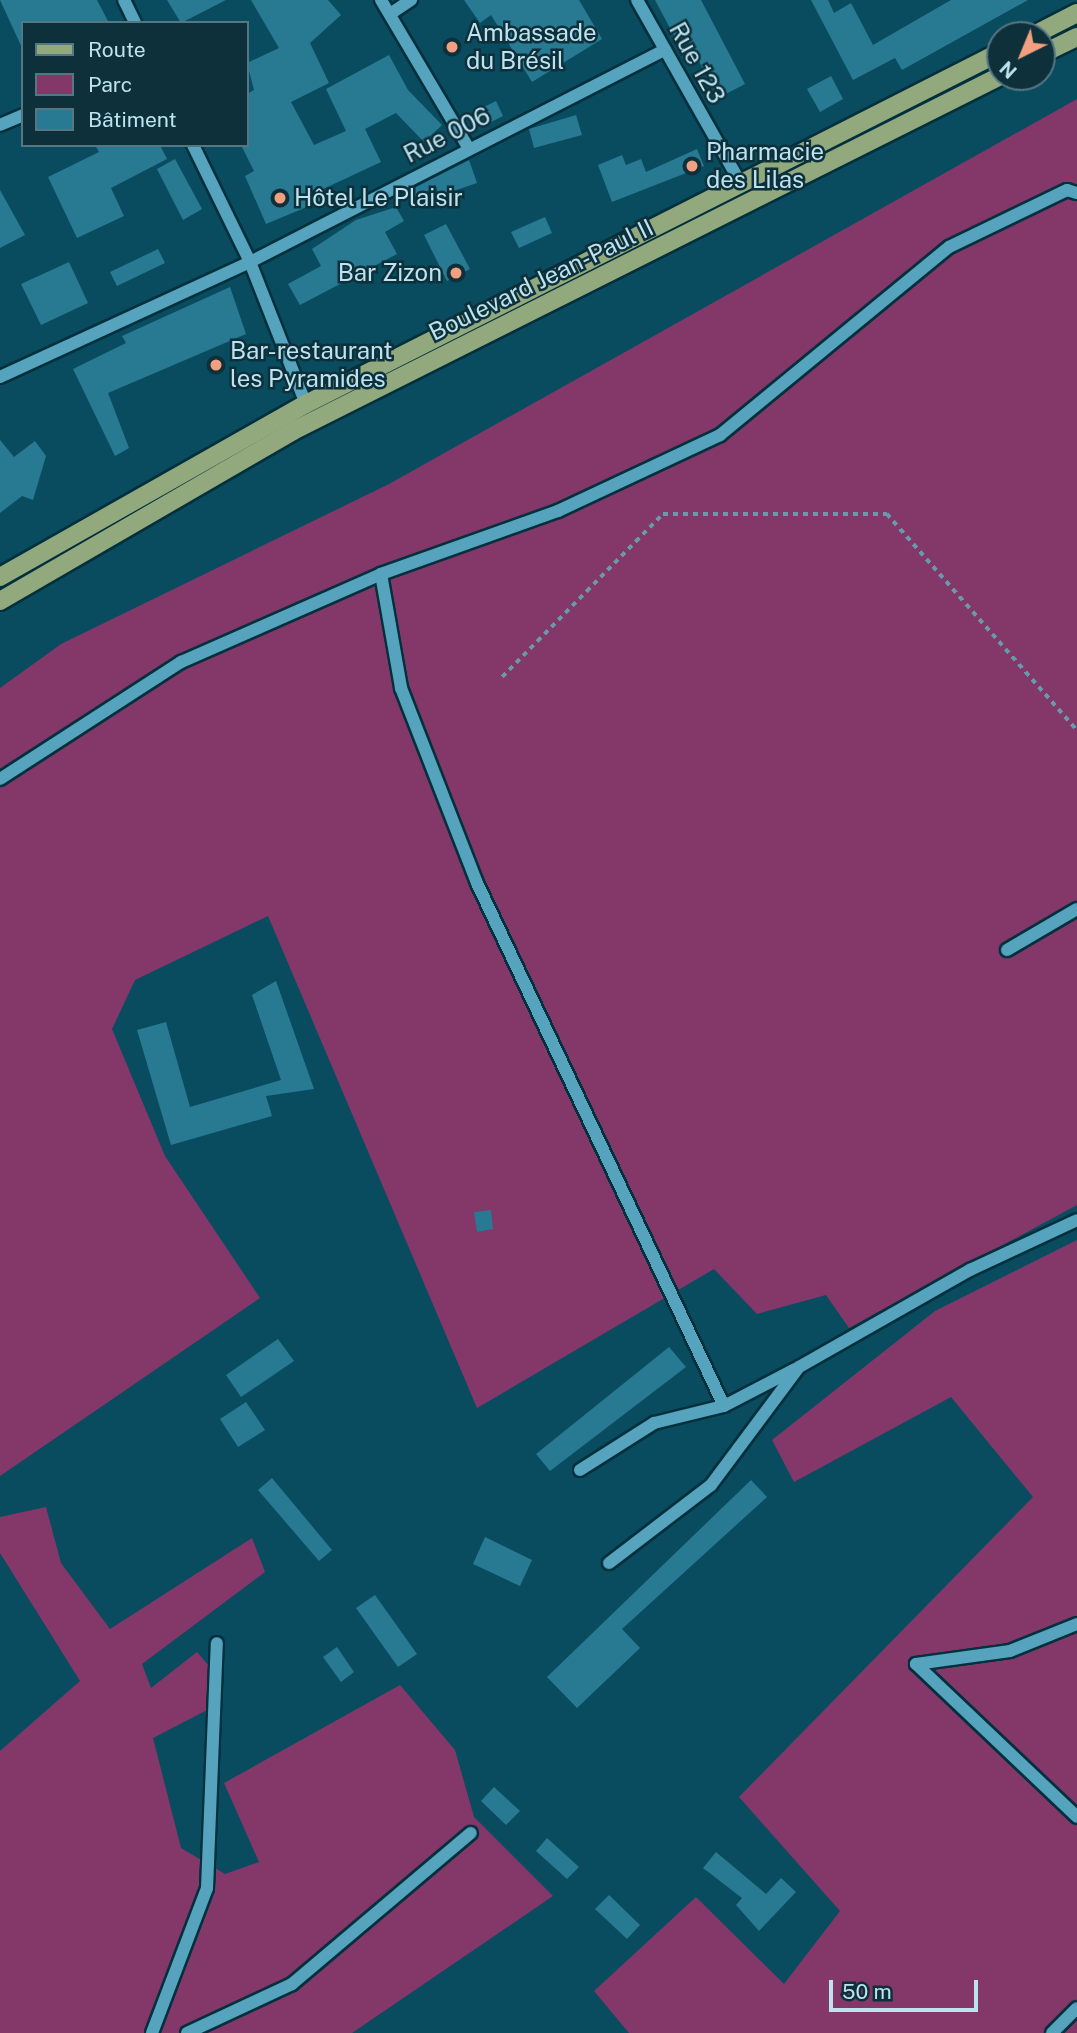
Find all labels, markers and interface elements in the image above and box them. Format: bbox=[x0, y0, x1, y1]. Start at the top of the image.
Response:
street label: Rue 123 bbox=[663, 17, 731, 109]
place label: Ambassade du Brésil bbox=[466, 19, 597, 75]
legend bbox=[21, 21, 248, 147]
north arrow bbox=[986, 21, 1056, 91]
text: Route bbox=[88, 37, 146, 62]
marker: Ambassade du Brésil bbox=[444, 39, 460, 55]
text: N bbox=[995, 57, 1021, 83]
text: Parc bbox=[88, 72, 132, 97]
street label: Rue 006 bbox=[399, 101, 495, 169]
text: Bâtiment bbox=[88, 107, 177, 132]
place label: Pharmacie des Lilas bbox=[706, 138, 824, 194]
marker: Pharmacie des Lilas bbox=[684, 158, 700, 174]
place label: Hôtel Le Plaisir bbox=[294, 184, 463, 212]
marker: Hôtel Le Plaisir bbox=[272, 190, 288, 206]
street label: Boulevard Jean-Paul II bbox=[424, 213, 658, 347]
place label: Bar Zizon bbox=[338, 259, 442, 287]
marker: Bar Zizon bbox=[448, 265, 464, 281]
place label: Bar-restaurant les Pyramides bbox=[230, 337, 393, 393]
marker: Bar-restaurant les Pyramides bbox=[208, 357, 224, 373]
scale bar bbox=[832, 1966, 981, 2010]
text: 50 m bbox=[842, 1979, 892, 2004]

